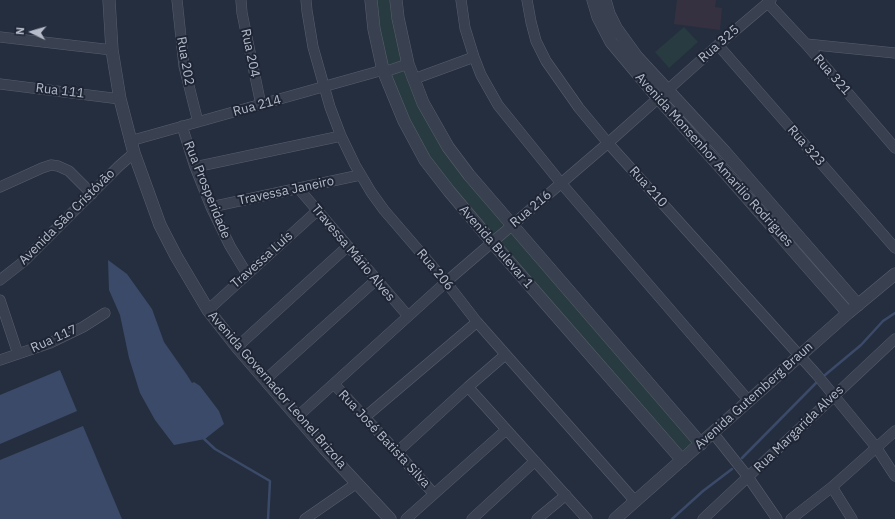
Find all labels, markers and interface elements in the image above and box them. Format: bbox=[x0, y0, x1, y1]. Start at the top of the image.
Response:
north arrow bbox=[12, 12, 52, 52]
street label: Rua 325 bbox=[695, 22, 743, 66]
text: N bbox=[13, 26, 27, 36]
street label: Rua 204 bbox=[237, 27, 263, 79]
street label: Rua 202 bbox=[173, 35, 197, 87]
street label: Rua 321 bbox=[810, 51, 854, 99]
street label: Avenida Monsenhor Amarilio Rodrigues bbox=[632, 70, 796, 250]
street label: Rua 111 bbox=[35, 80, 85, 102]
street label: Rua 214 bbox=[231, 92, 283, 120]
street label: Rua 323 bbox=[784, 122, 828, 170]
street label: Rua Prosperidade bbox=[180, 139, 234, 241]
street label: Rua 210 bbox=[626, 164, 670, 210]
street label: Avenida São Cristóvão bbox=[16, 166, 118, 268]
street label: Travessa Janeiro bbox=[237, 173, 335, 209]
street label: Rua 216 bbox=[507, 187, 555, 231]
street label: Travessa Mário Alves bbox=[308, 201, 398, 305]
street label: Avenida Bulevar 1 bbox=[456, 202, 536, 292]
street label: Travessa Luís bbox=[228, 228, 296, 292]
street label: Rua 206 bbox=[413, 246, 457, 294]
street label: Avenida Governador Leonel Brizola bbox=[204, 308, 350, 472]
street label: Rua 117 bbox=[28, 322, 80, 356]
street label: Avenida Gutemberg Braun bbox=[692, 339, 816, 453]
street label: Rua Margarida Alves bbox=[751, 382, 847, 476]
street label: Rua José Batista Silva bbox=[335, 387, 433, 491]

